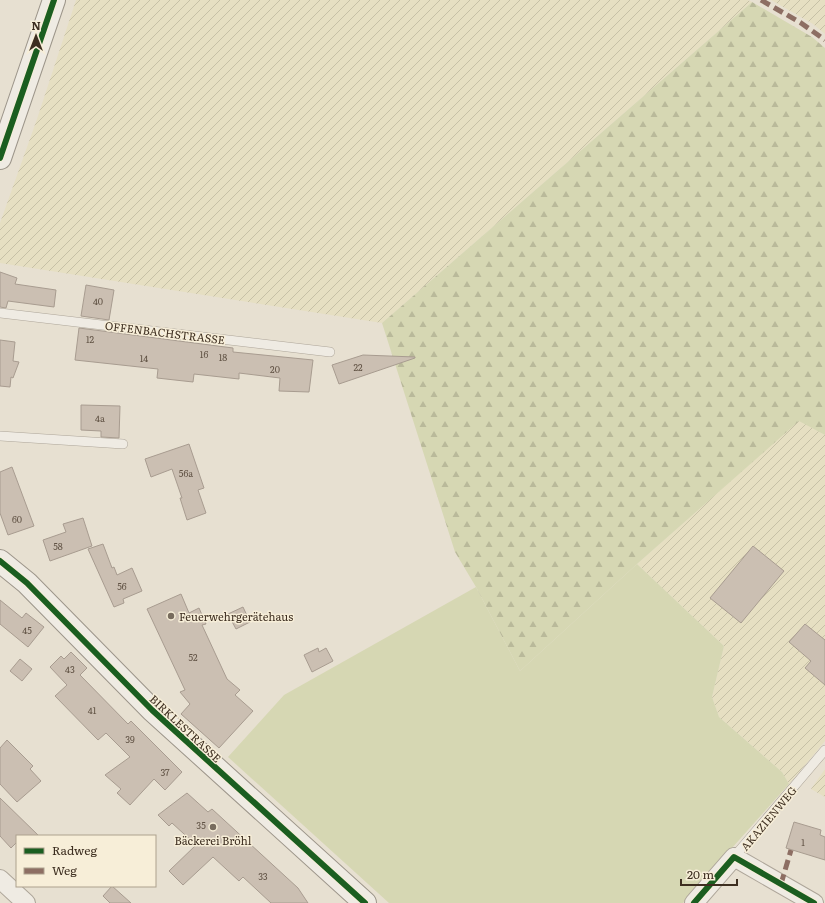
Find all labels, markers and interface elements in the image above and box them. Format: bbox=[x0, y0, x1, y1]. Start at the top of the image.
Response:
north arrow bbox=[16, 16, 56, 56]
text: N bbox=[31, 17, 41, 33]
house number: 40 bbox=[93, 294, 103, 308]
street label: OFFENBACHSTRASSE bbox=[104, 317, 226, 347]
house number: 12 bbox=[86, 332, 95, 346]
house number: 16 bbox=[200, 347, 208, 361]
house number: 18 bbox=[219, 350, 227, 364]
house number: 14 bbox=[140, 351, 148, 365]
house number: 22 bbox=[353, 360, 363, 374]
house number: 20 bbox=[270, 362, 280, 376]
house number: 4a bbox=[95, 411, 105, 425]
house number: 56a bbox=[179, 466, 193, 480]
house number: 60 bbox=[12, 512, 22, 526]
house number: 58 bbox=[53, 539, 63, 553]
house number: 56 bbox=[117, 579, 127, 593]
place label: Feuerwehrgerätehaus bbox=[179, 608, 293, 624]
marker: Feuerwehrgerätehaus bbox=[166, 611, 176, 621]
house number: 45 bbox=[22, 623, 32, 637]
house number: 52 bbox=[188, 650, 198, 664]
house number: 43 bbox=[65, 662, 75, 676]
street label: BIRKLESTRASSE bbox=[147, 691, 225, 765]
house number: 41 bbox=[88, 703, 97, 717]
house number: 39 bbox=[125, 732, 135, 746]
house number: 37 bbox=[160, 765, 170, 779]
street label: AKAZIENWEG bbox=[736, 782, 800, 854]
house number: 35 bbox=[196, 818, 206, 832]
marker: Bäckerei Bröhl bbox=[208, 822, 218, 832]
place label: Bäckerei Bröhl bbox=[175, 832, 252, 848]
legend bbox=[16, 835, 156, 887]
house number: 1 bbox=[801, 835, 805, 849]
text: Radweg bbox=[52, 841, 97, 859]
text: Weg bbox=[52, 861, 77, 879]
scale bar bbox=[681, 861, 737, 887]
text: 20 m bbox=[687, 865, 714, 883]
house number: 33 bbox=[258, 869, 268, 883]

